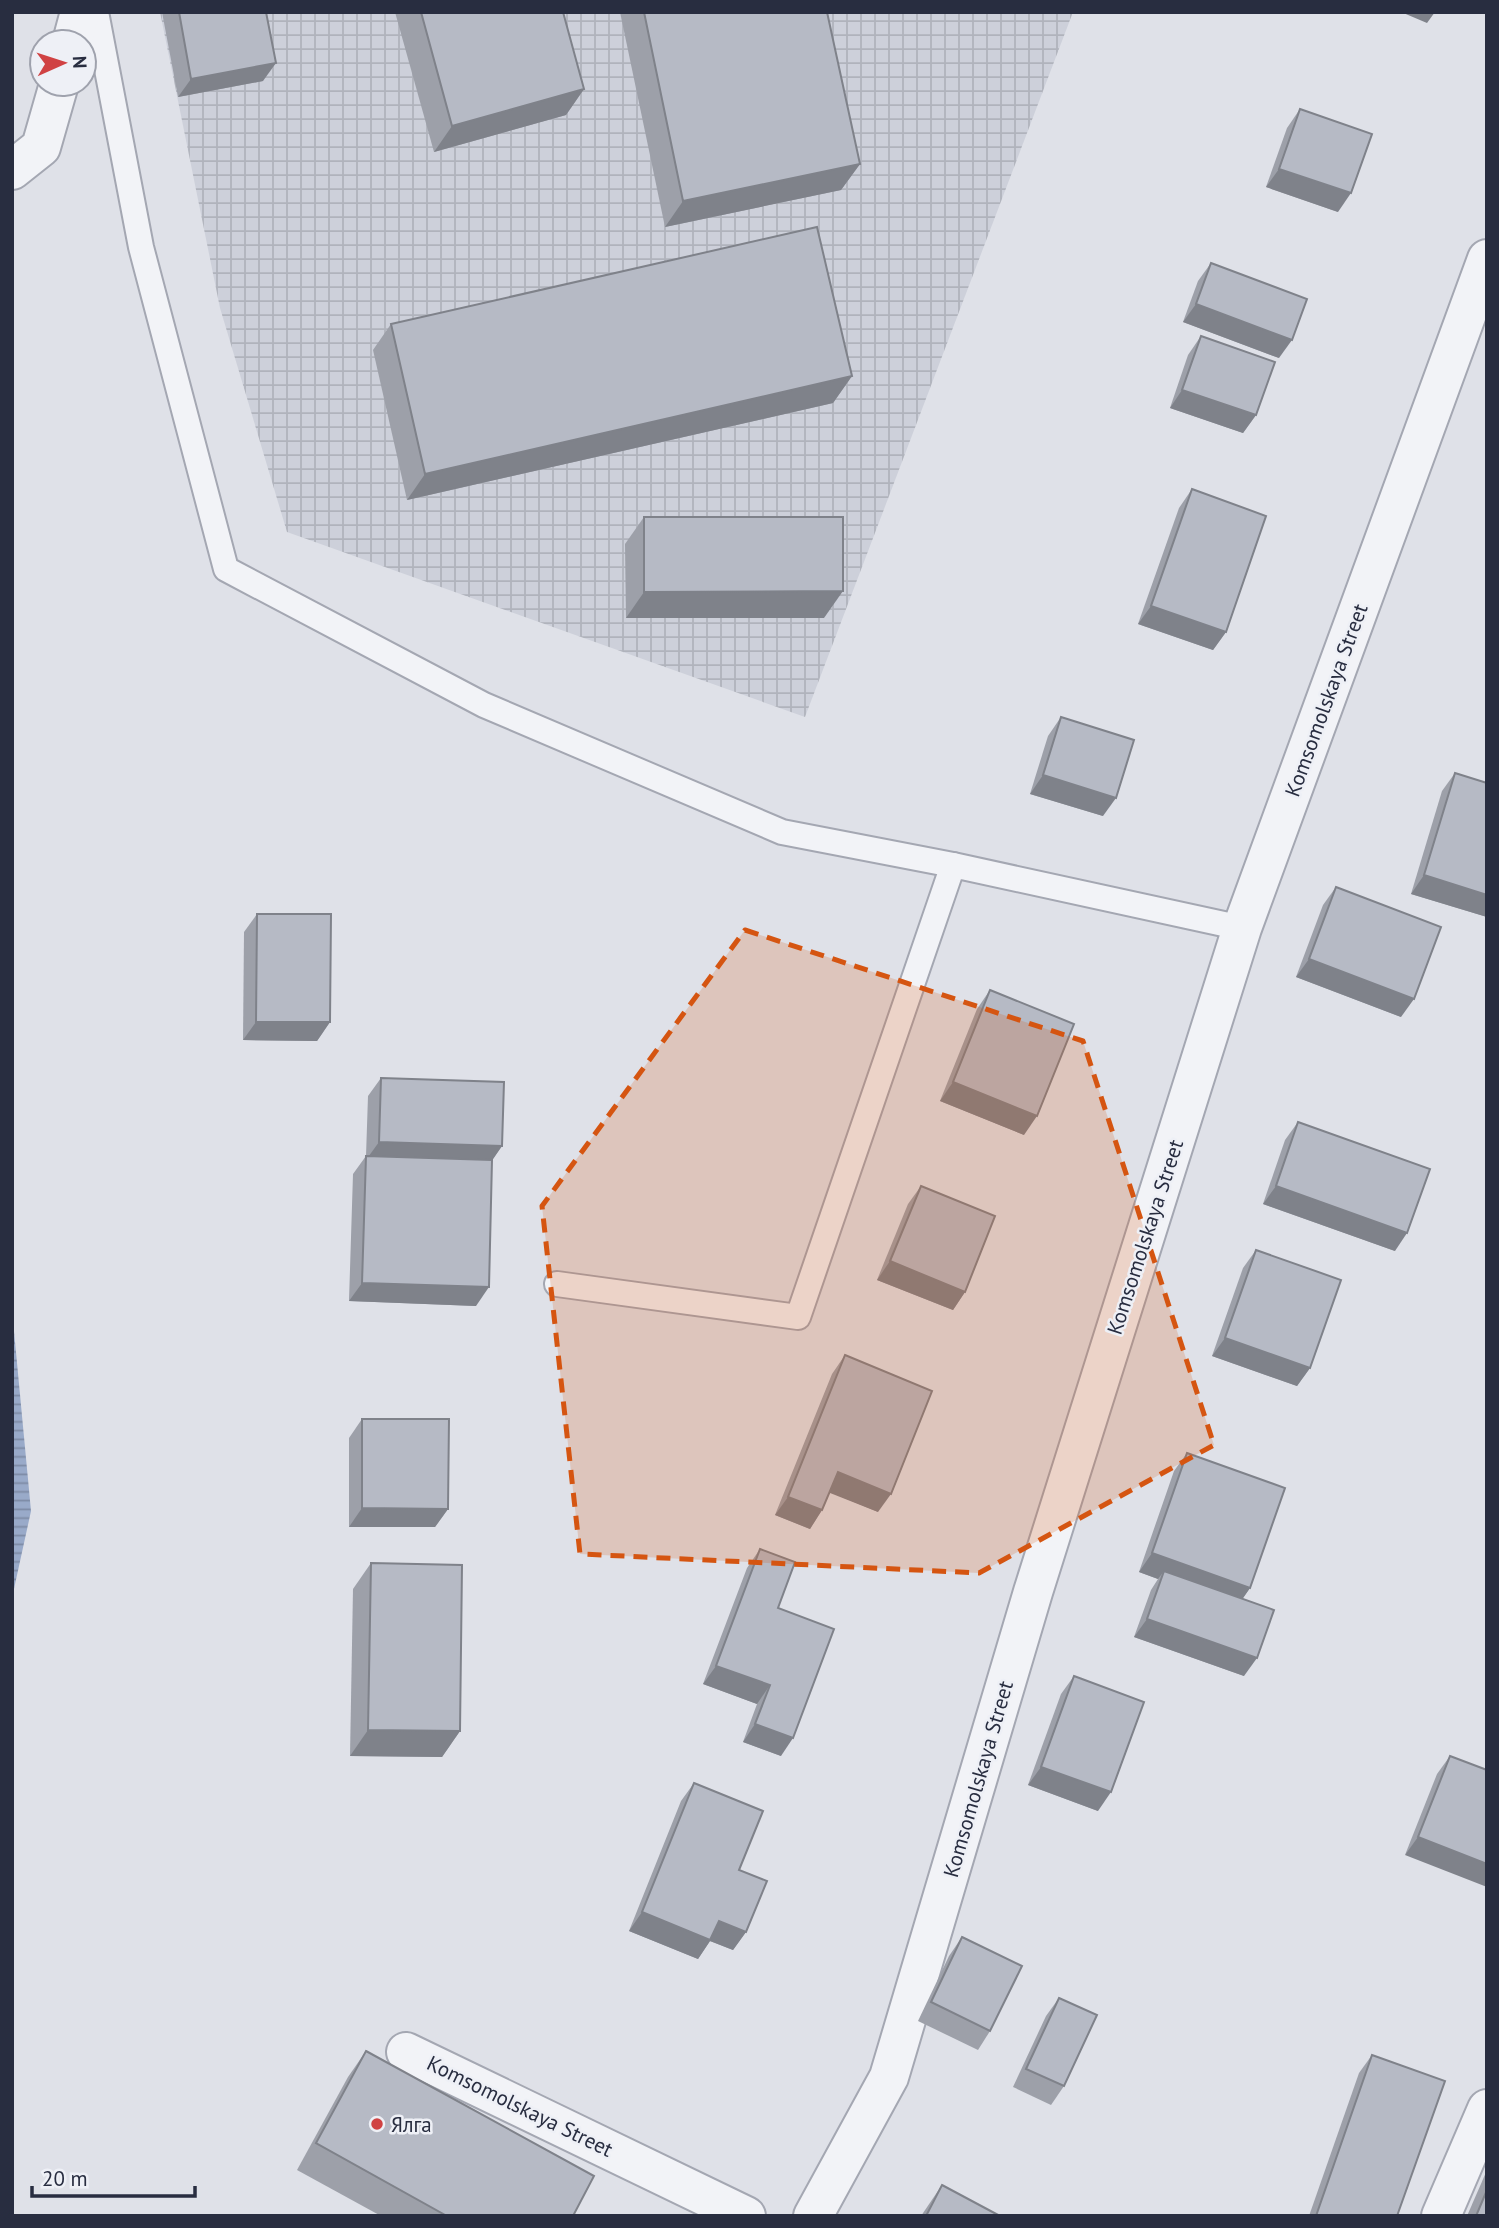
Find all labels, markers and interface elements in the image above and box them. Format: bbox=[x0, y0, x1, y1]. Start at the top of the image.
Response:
north arrow bbox=[28, 28, 98, 98]
text: N bbox=[68, 55, 92, 69]
street label: Komsomolskaya Street bbox=[1279, 600, 1373, 800]
street label: Komsomolskaya Street bbox=[1101, 1136, 1189, 1338]
street label: Komsomolskaya Street bbox=[937, 1678, 1019, 1880]
street label: Komsomolskaya Street bbox=[423, 2049, 617, 2163]
place label: Ялга bbox=[391, 2111, 432, 2138]
marker: Ялга bbox=[369, 2116, 385, 2132]
scale bar bbox=[32, 2154, 194, 2198]
text: 20 m bbox=[42, 2165, 88, 2192]

